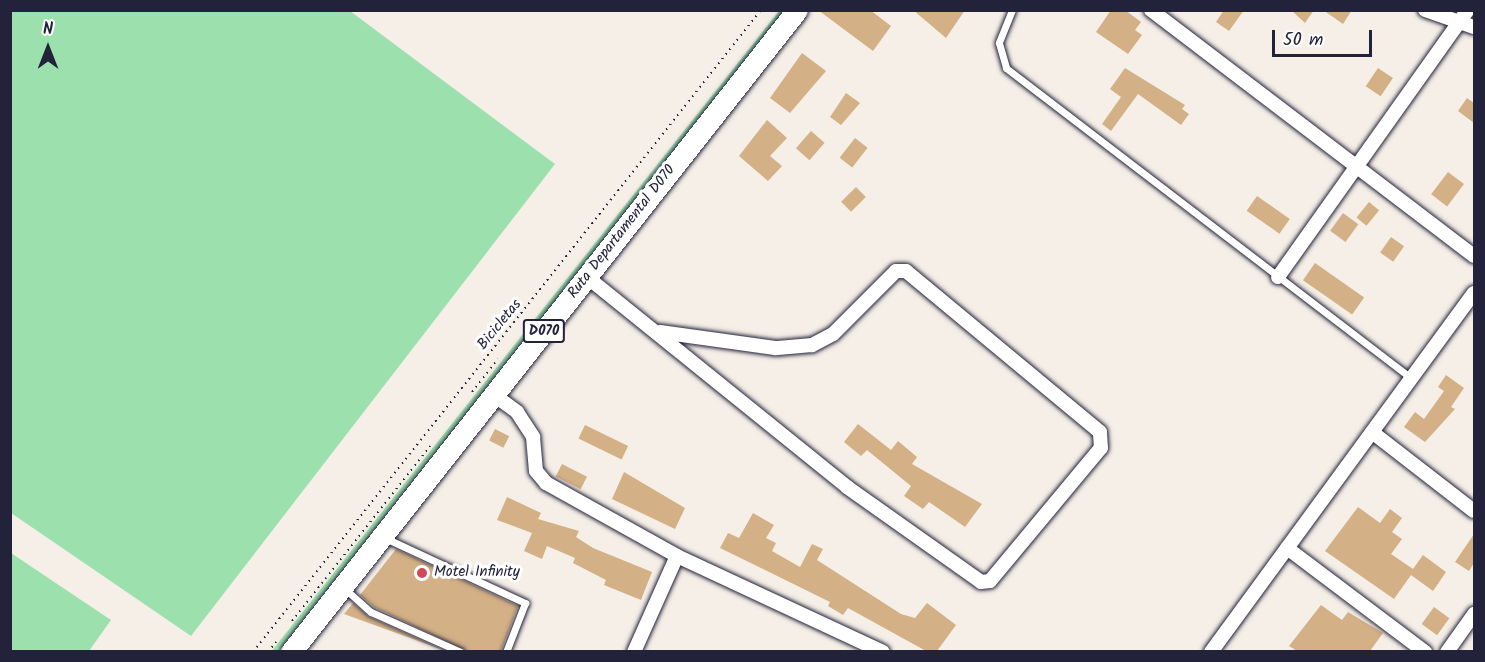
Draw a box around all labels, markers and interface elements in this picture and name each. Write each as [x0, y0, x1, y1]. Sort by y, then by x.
text: N [43, 17, 53, 42]
north arrow [18, 18, 78, 78]
scale bar [1275, 18, 1376, 56]
text: 50 m [1283, 26, 1323, 55]
street label: Ruta Departamental D070 [564, 162, 680, 302]
street label: Bicicletas [474, 296, 526, 354]
road number: D070 [522, 320, 566, 342]
place label: Motel Infinity [434, 564, 520, 582]
marker: Motel Infinity [415, 566, 429, 580]

